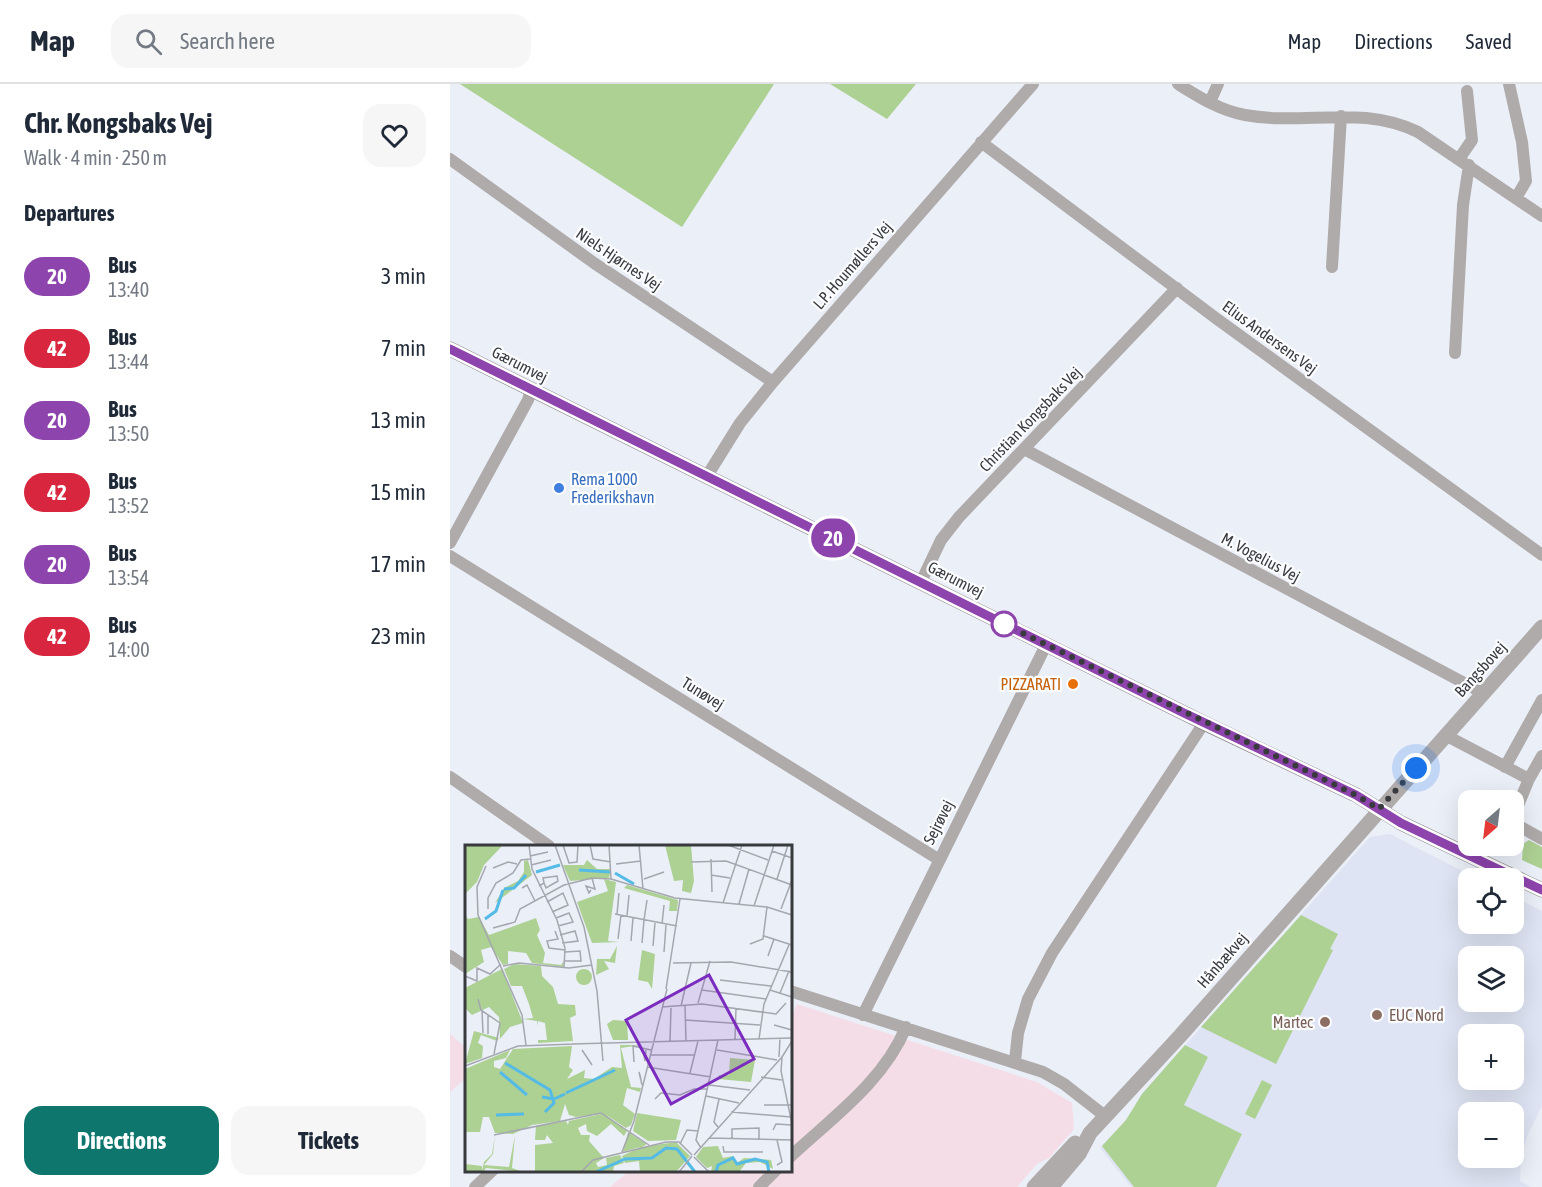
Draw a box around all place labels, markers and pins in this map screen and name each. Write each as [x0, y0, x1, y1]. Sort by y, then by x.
place label: Rema 1000 Frederikshavn [571, 470, 655, 506]
marker: Rema 1000 Frederikshavn [552, 481, 566, 495]
unlabelled marker [991, 611, 1017, 637]
place label: PIZZARATI [1001, 675, 1061, 693]
marker: PIZZARATI [1066, 677, 1080, 691]
place label: EUC Nord [1389, 1006, 1444, 1024]
marker: EUC Nord [1370, 1008, 1384, 1022]
place label: Martec [1273, 1013, 1313, 1031]
marker: Martec [1318, 1015, 1332, 1029]

